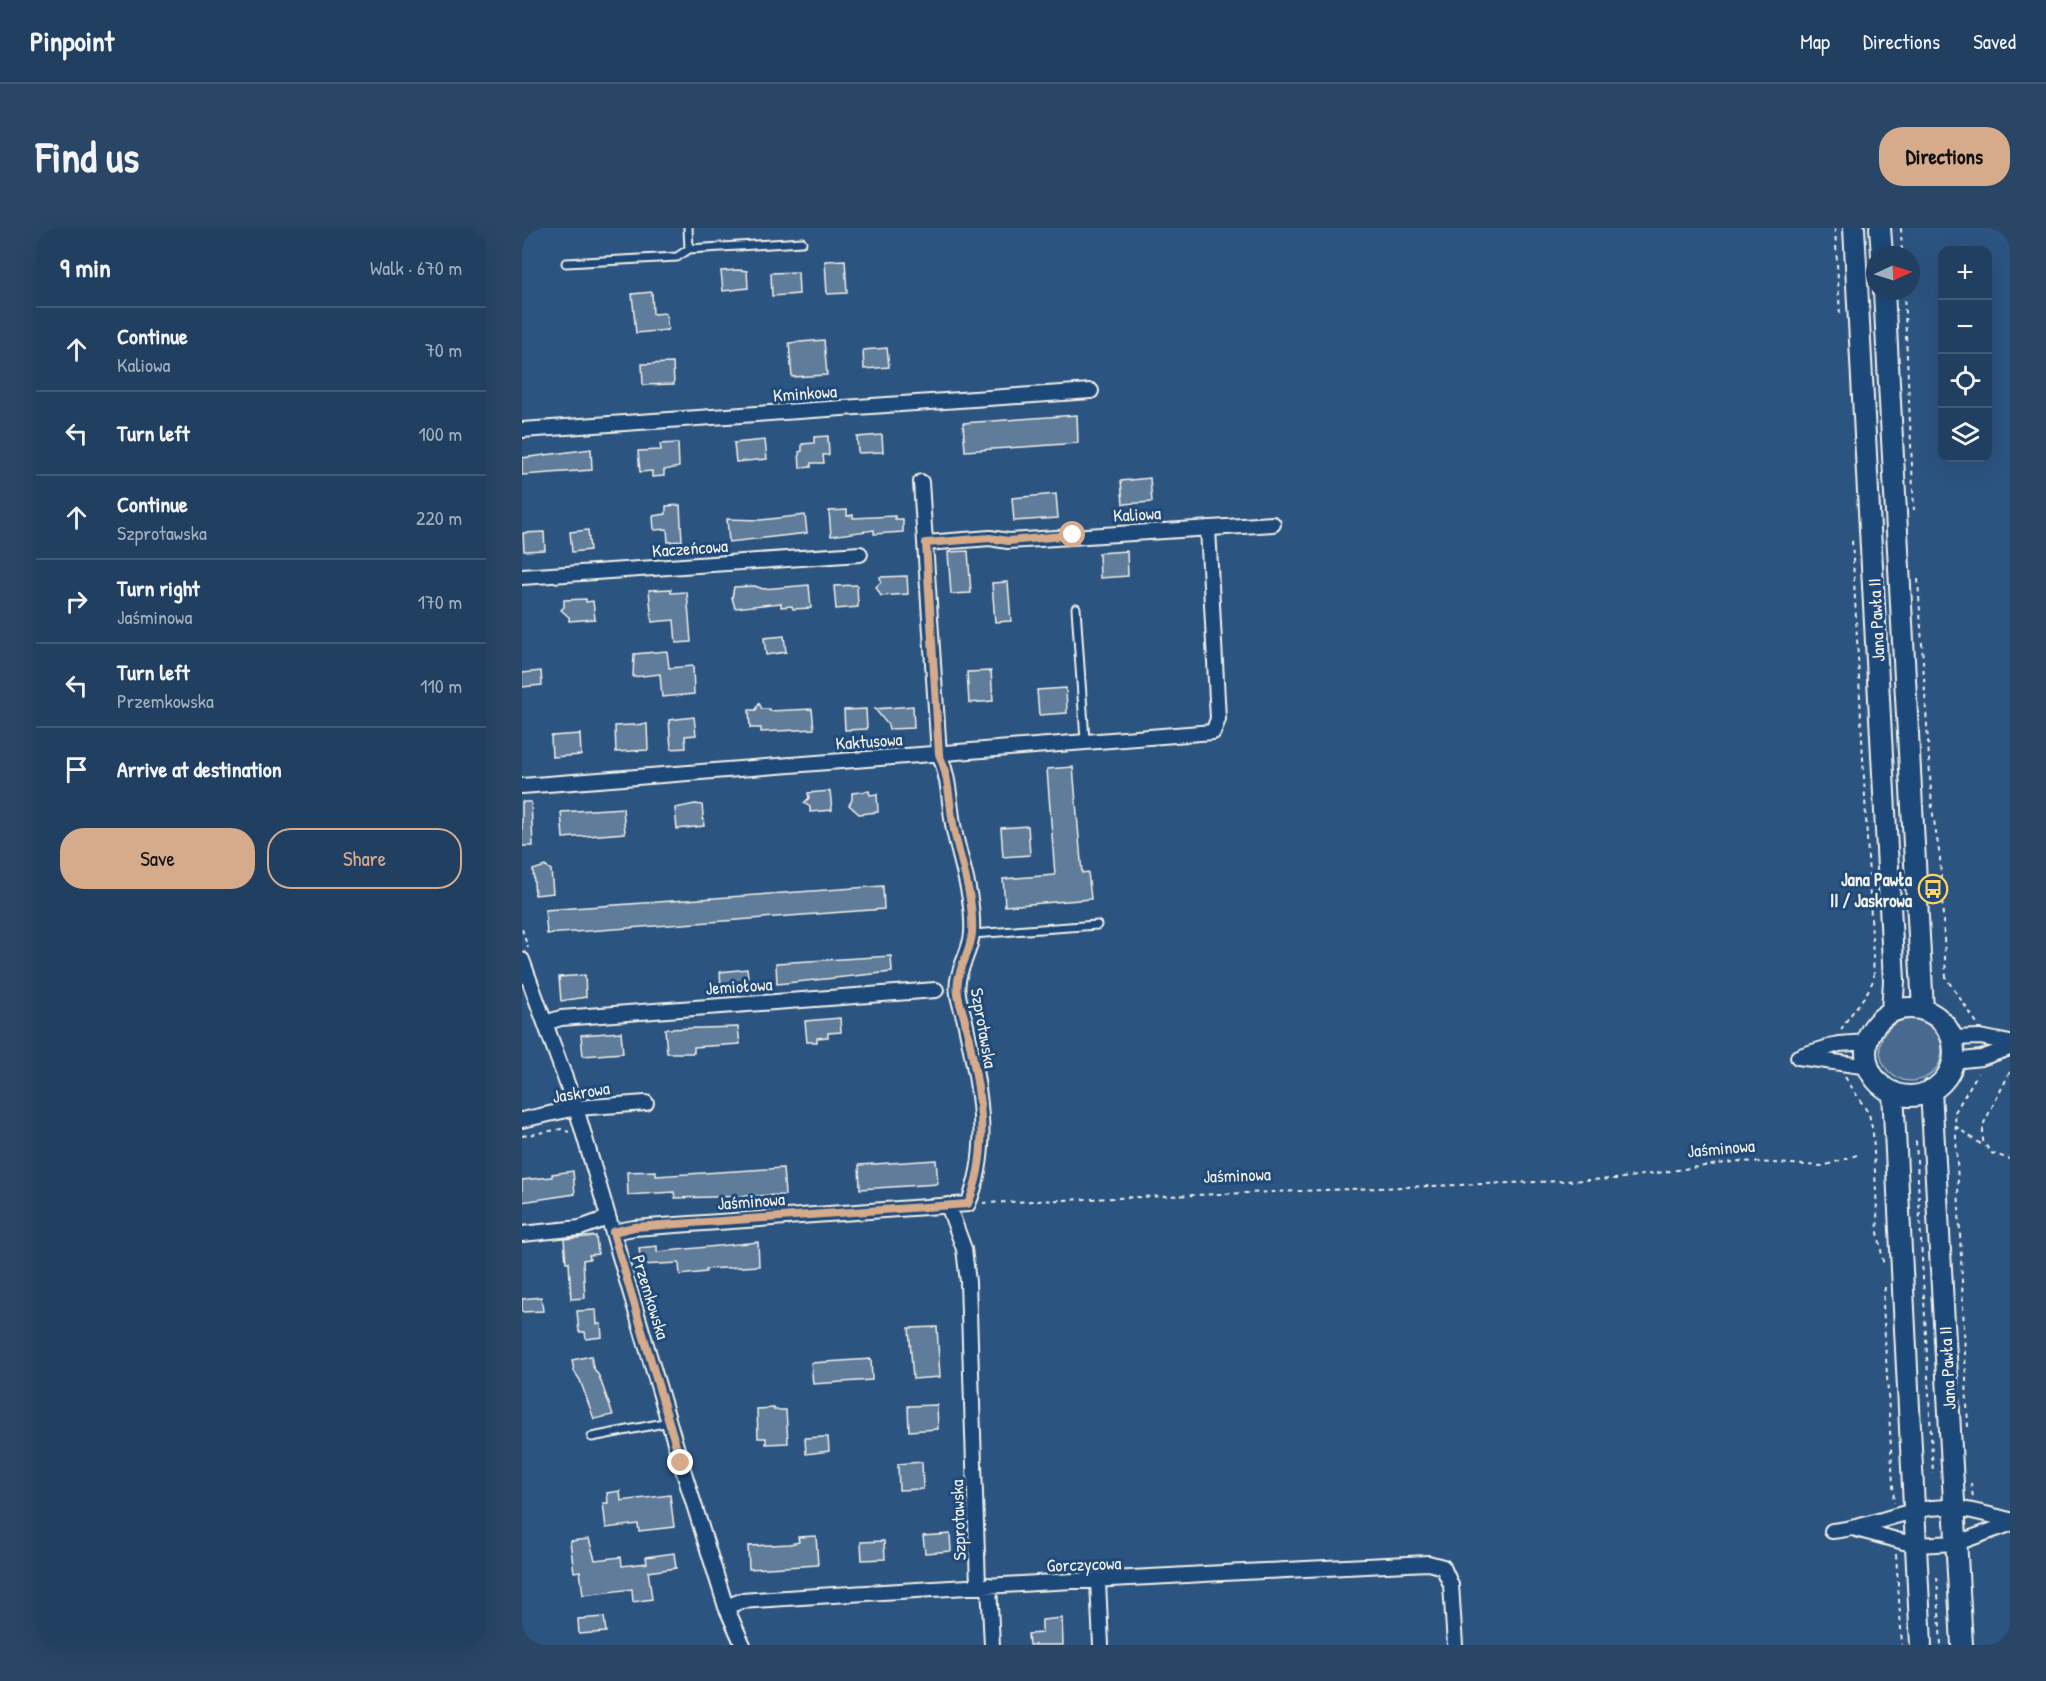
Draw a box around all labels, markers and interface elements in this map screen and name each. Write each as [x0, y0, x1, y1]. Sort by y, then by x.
text: Pinpoint [30, 22, 114, 60]
text: Map [1800, 27, 1830, 56]
text: Directions [1863, 27, 1940, 56]
text: Saved [1973, 27, 2016, 56]
button: Directions [1879, 127, 2010, 186]
text: Find us [36, 128, 139, 185]
north arrow [1866, 246, 1920, 300]
map controls [1938, 246, 1992, 462]
button: + [1938, 246, 1992, 300]
text: 9 min [60, 250, 111, 285]
text: Walk · 670 m [370, 254, 462, 281]
button: − [1938, 300, 1992, 354]
text: Continue [117, 321, 188, 351]
icon: ahead [60, 333, 93, 366]
text: 70 m [425, 336, 462, 363]
text: Kaliowa [117, 351, 170, 378]
button: locate [1938, 354, 1992, 408]
street label: Kminkowa [772, 378, 838, 408]
button: layers [1938, 408, 1992, 462]
icon: left [60, 417, 93, 450]
text: Turn left [117, 418, 190, 448]
text: 100 m [419, 420, 462, 447]
text: Continue [117, 489, 188, 519]
street label: Kaliowa [1112, 500, 1162, 528]
icon: ahead [60, 501, 93, 534]
text: 220 m [416, 504, 462, 531]
text: Szprotawska [117, 519, 207, 546]
route start [1059, 521, 1085, 547]
street label: Kaczeńcowa [651, 533, 729, 563]
text: Turn right [117, 573, 200, 603]
street label: Jana Pawła II [1861, 578, 1891, 662]
icon: right [60, 585, 93, 618]
text: 170 m [418, 588, 462, 615]
text: Jaśminowa [117, 603, 192, 630]
text: Turn left [117, 657, 190, 687]
icon: left [60, 669, 93, 702]
text: 110 m [420, 672, 462, 699]
text: Przemkowska [117, 687, 214, 714]
street label: Kaktusowa [835, 726, 903, 756]
icon: arrive [60, 753, 93, 786]
text: Arrive at destination [117, 754, 282, 784]
button: Save [60, 828, 255, 889]
button: Share [267, 828, 462, 889]
place label: Jana Pawła II / Jaskrowa [1830, 867, 1913, 913]
bus stop icon: Jana Pawła II / Jaskrowa [1917, 873, 1949, 905]
street label: Jemiołowa [705, 971, 773, 1001]
street label: Szprotawska [965, 986, 1003, 1070]
street label: Jaskrowa [551, 1075, 611, 1109]
street label: Jaśminowa [1686, 1133, 1756, 1163]
street label: Jaśminowa [1203, 1161, 1271, 1189]
street label: Jaśminowa [716, 1186, 786, 1216]
street label: Przemkowska [626, 1252, 676, 1342]
street label: Jana Pawła II [1932, 1326, 1962, 1410]
route end [667, 1449, 693, 1475]
street label: Szprotawska [944, 1479, 972, 1561]
street label: Gorczycowa [1046, 1550, 1122, 1578]

